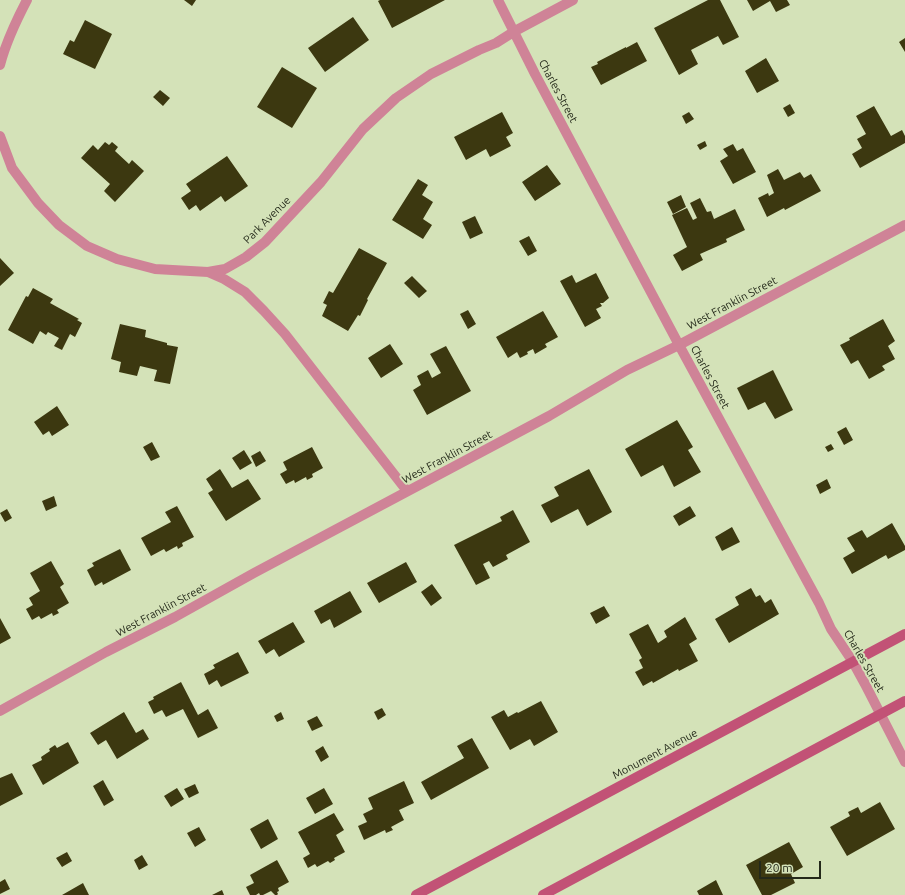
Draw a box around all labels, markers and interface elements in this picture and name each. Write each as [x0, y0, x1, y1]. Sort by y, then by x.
street label: Charles Street [536, 57, 580, 125]
street label: Park Avenue [241, 194, 293, 246]
street label: West Franklin Street [685, 274, 779, 332]
street label: Charles Street [688, 343, 732, 411]
street label: West Franklin Street [400, 428, 494, 486]
street label: West Franklin Street [114, 581, 208, 639]
street label: Charles Street [841, 627, 887, 695]
street label: Monument Avenue [610, 726, 700, 782]
scale bar [761, 853, 823, 879]
text: 20 m [766, 861, 793, 874]

